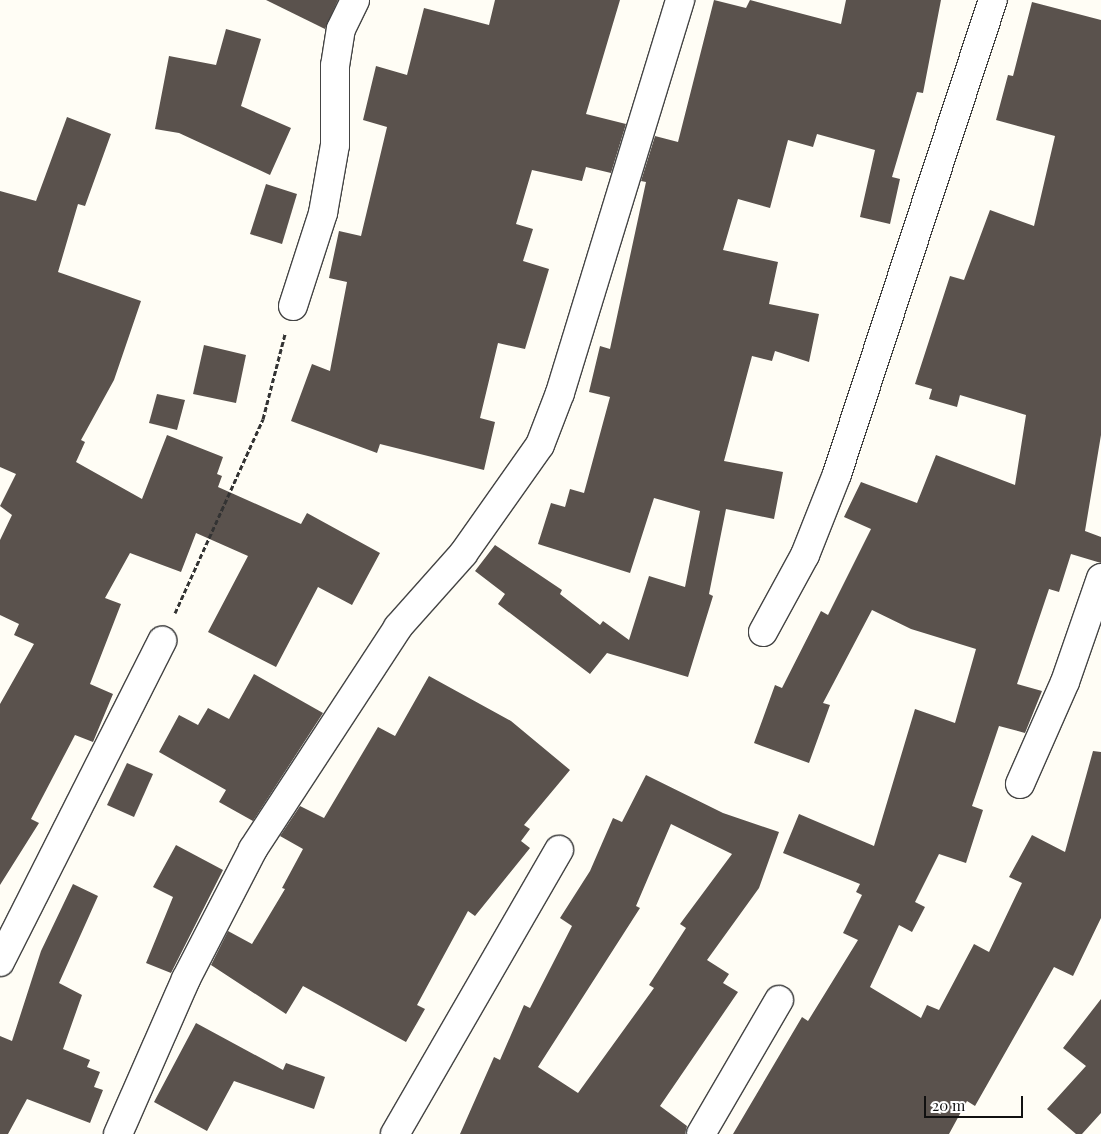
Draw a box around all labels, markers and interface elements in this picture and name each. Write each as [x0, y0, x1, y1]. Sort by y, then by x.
scale bar [926, 1086, 1025, 1118]
text: 20 m [932, 1095, 965, 1115]

